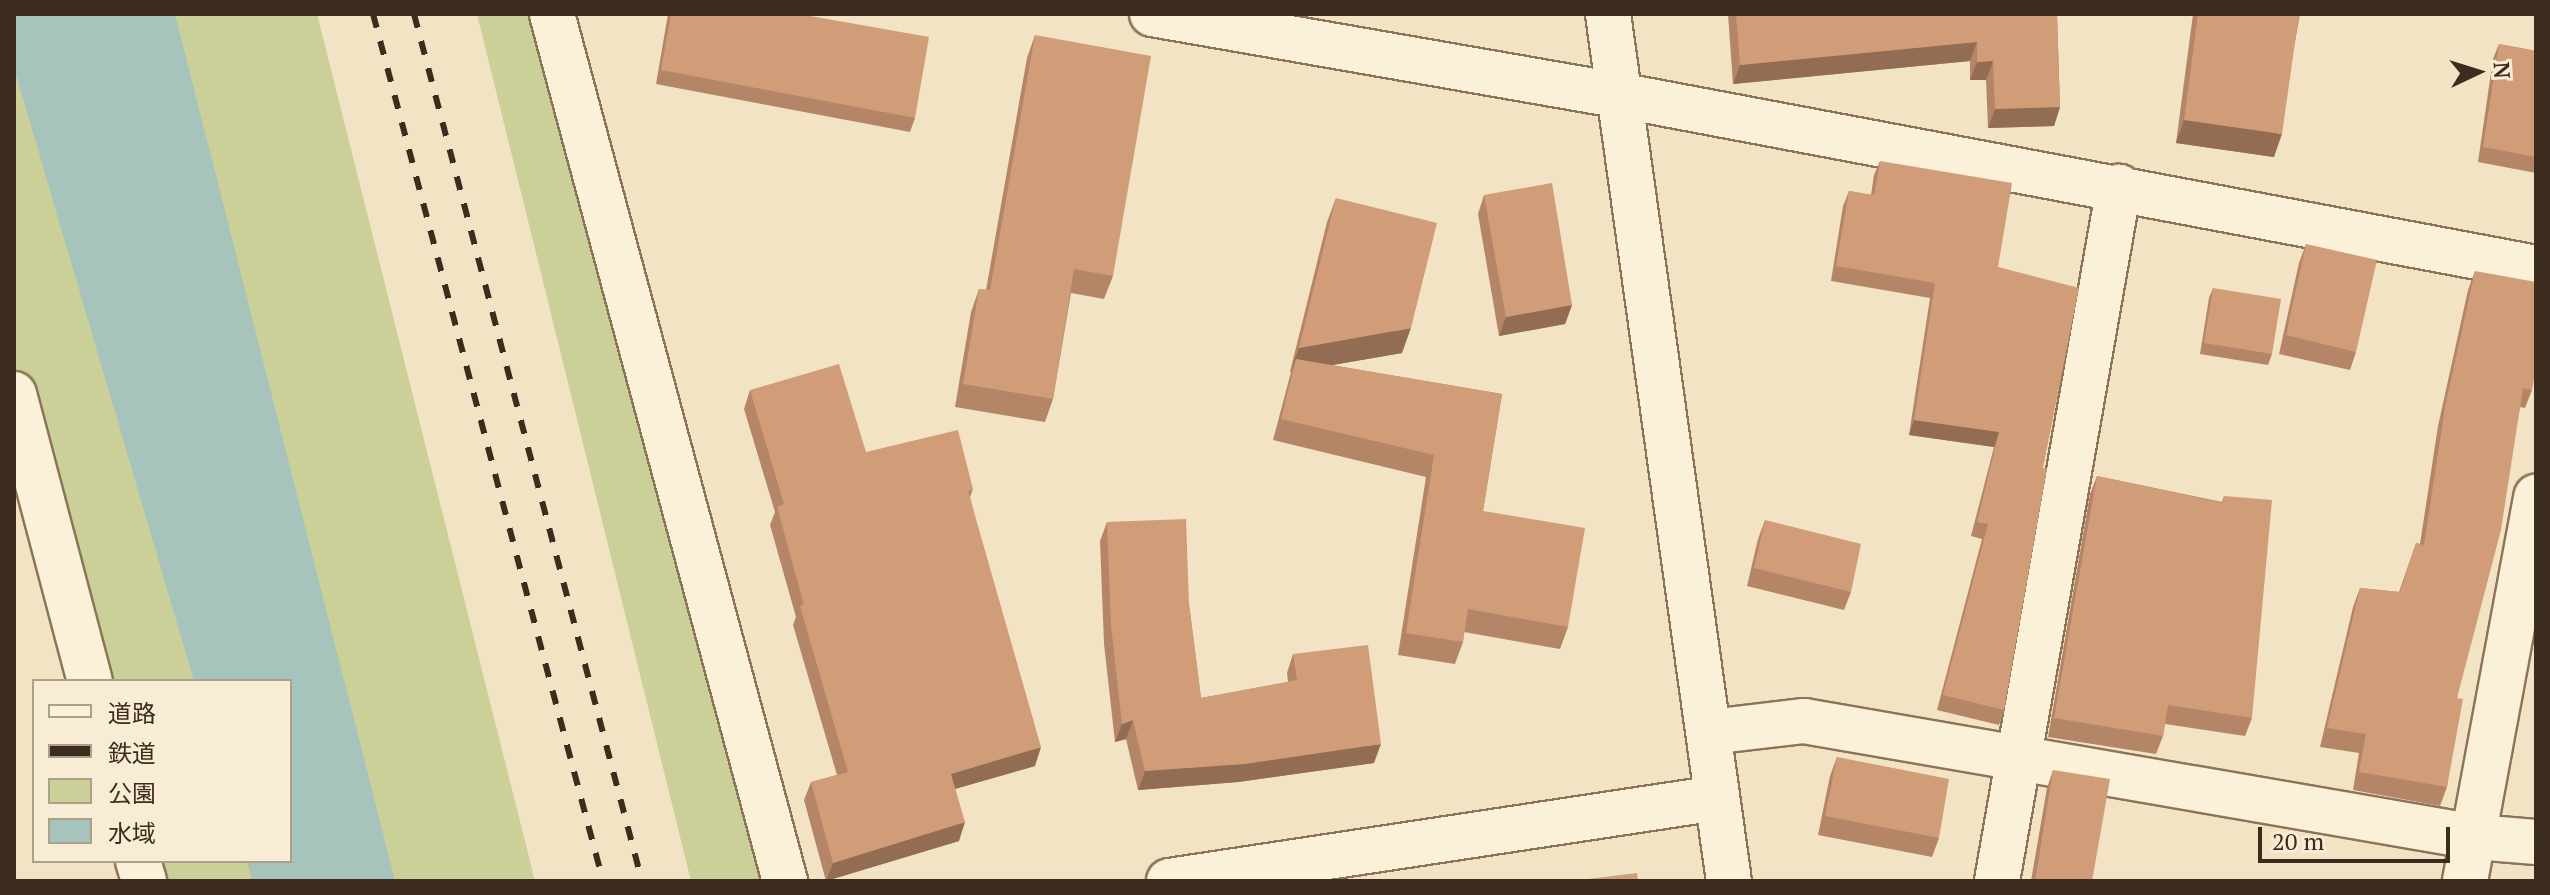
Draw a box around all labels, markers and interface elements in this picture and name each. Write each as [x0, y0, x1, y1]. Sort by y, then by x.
north arrow [2438, 32, 2518, 112]
text: N [2487, 61, 2517, 80]
legend [32, 679, 292, 863]
text: 道路 [108, 697, 156, 729]
text: 鉄道 [108, 737, 156, 769]
text: 公園 [108, 777, 156, 809]
scale bar [2262, 811, 2454, 861]
text: 水域 [108, 817, 156, 849]
text: 20 m [2272, 825, 2324, 857]

